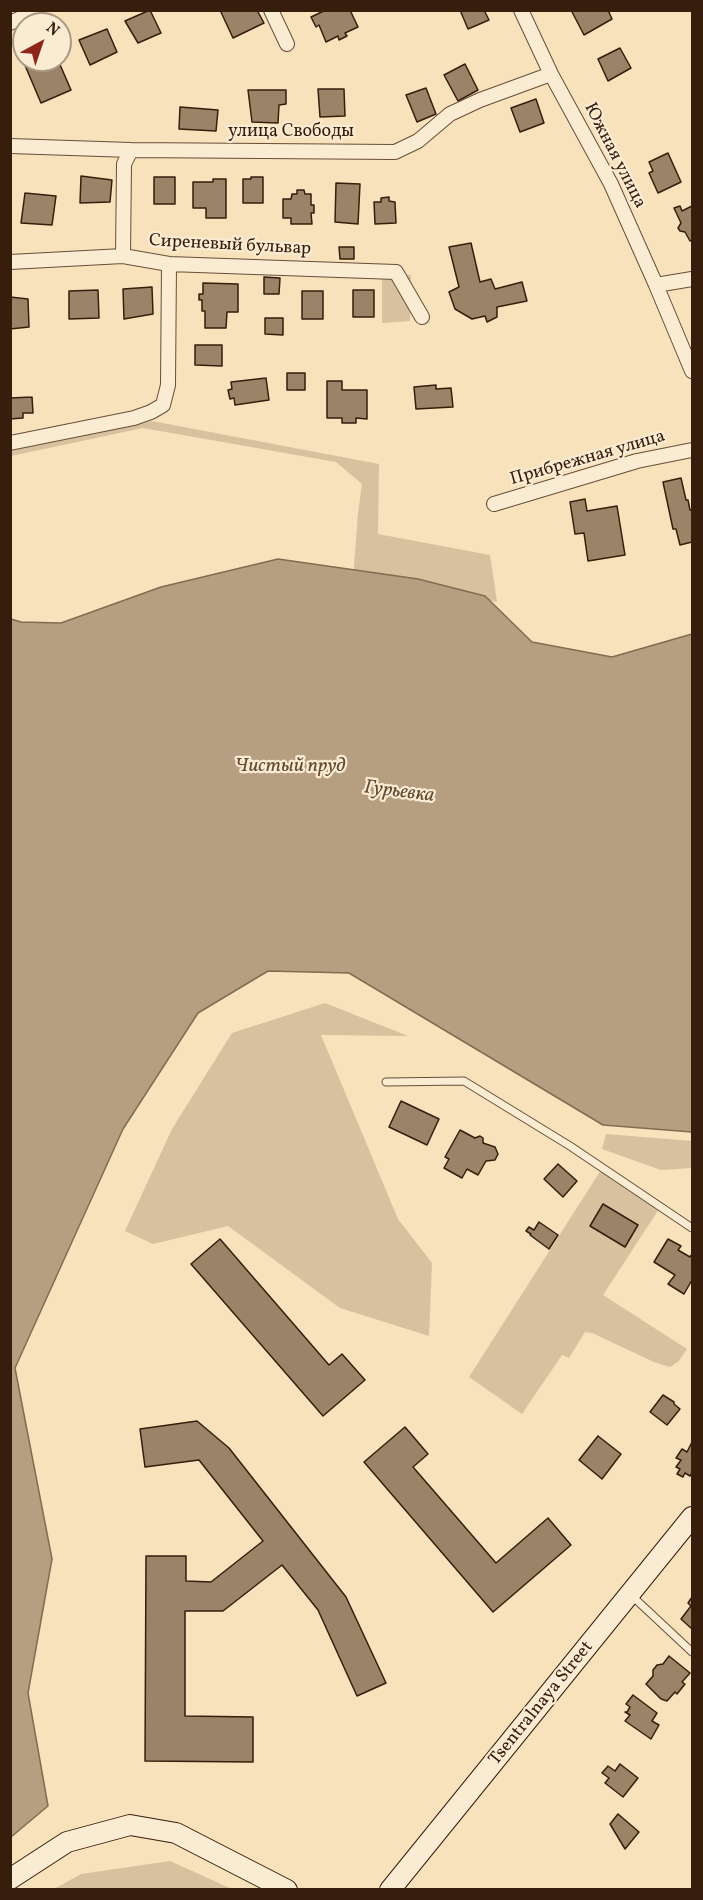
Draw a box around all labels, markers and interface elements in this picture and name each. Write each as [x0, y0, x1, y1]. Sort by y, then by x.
north arrow [12, 12, 72, 72]
text: N [41, 18, 64, 42]
street label: Южная улица [578, 100, 650, 212]
street label: улица Свободы [228, 122, 354, 144]
street label: Сиреневый бульвар [148, 231, 312, 261]
street label: Прибрежная улица [508, 427, 668, 491]
water label: Чистый пруд [235, 755, 345, 779]
water label: Гурьевка [362, 777, 436, 809]
street label: Tsentralnaya Street [485, 1638, 599, 1770]

